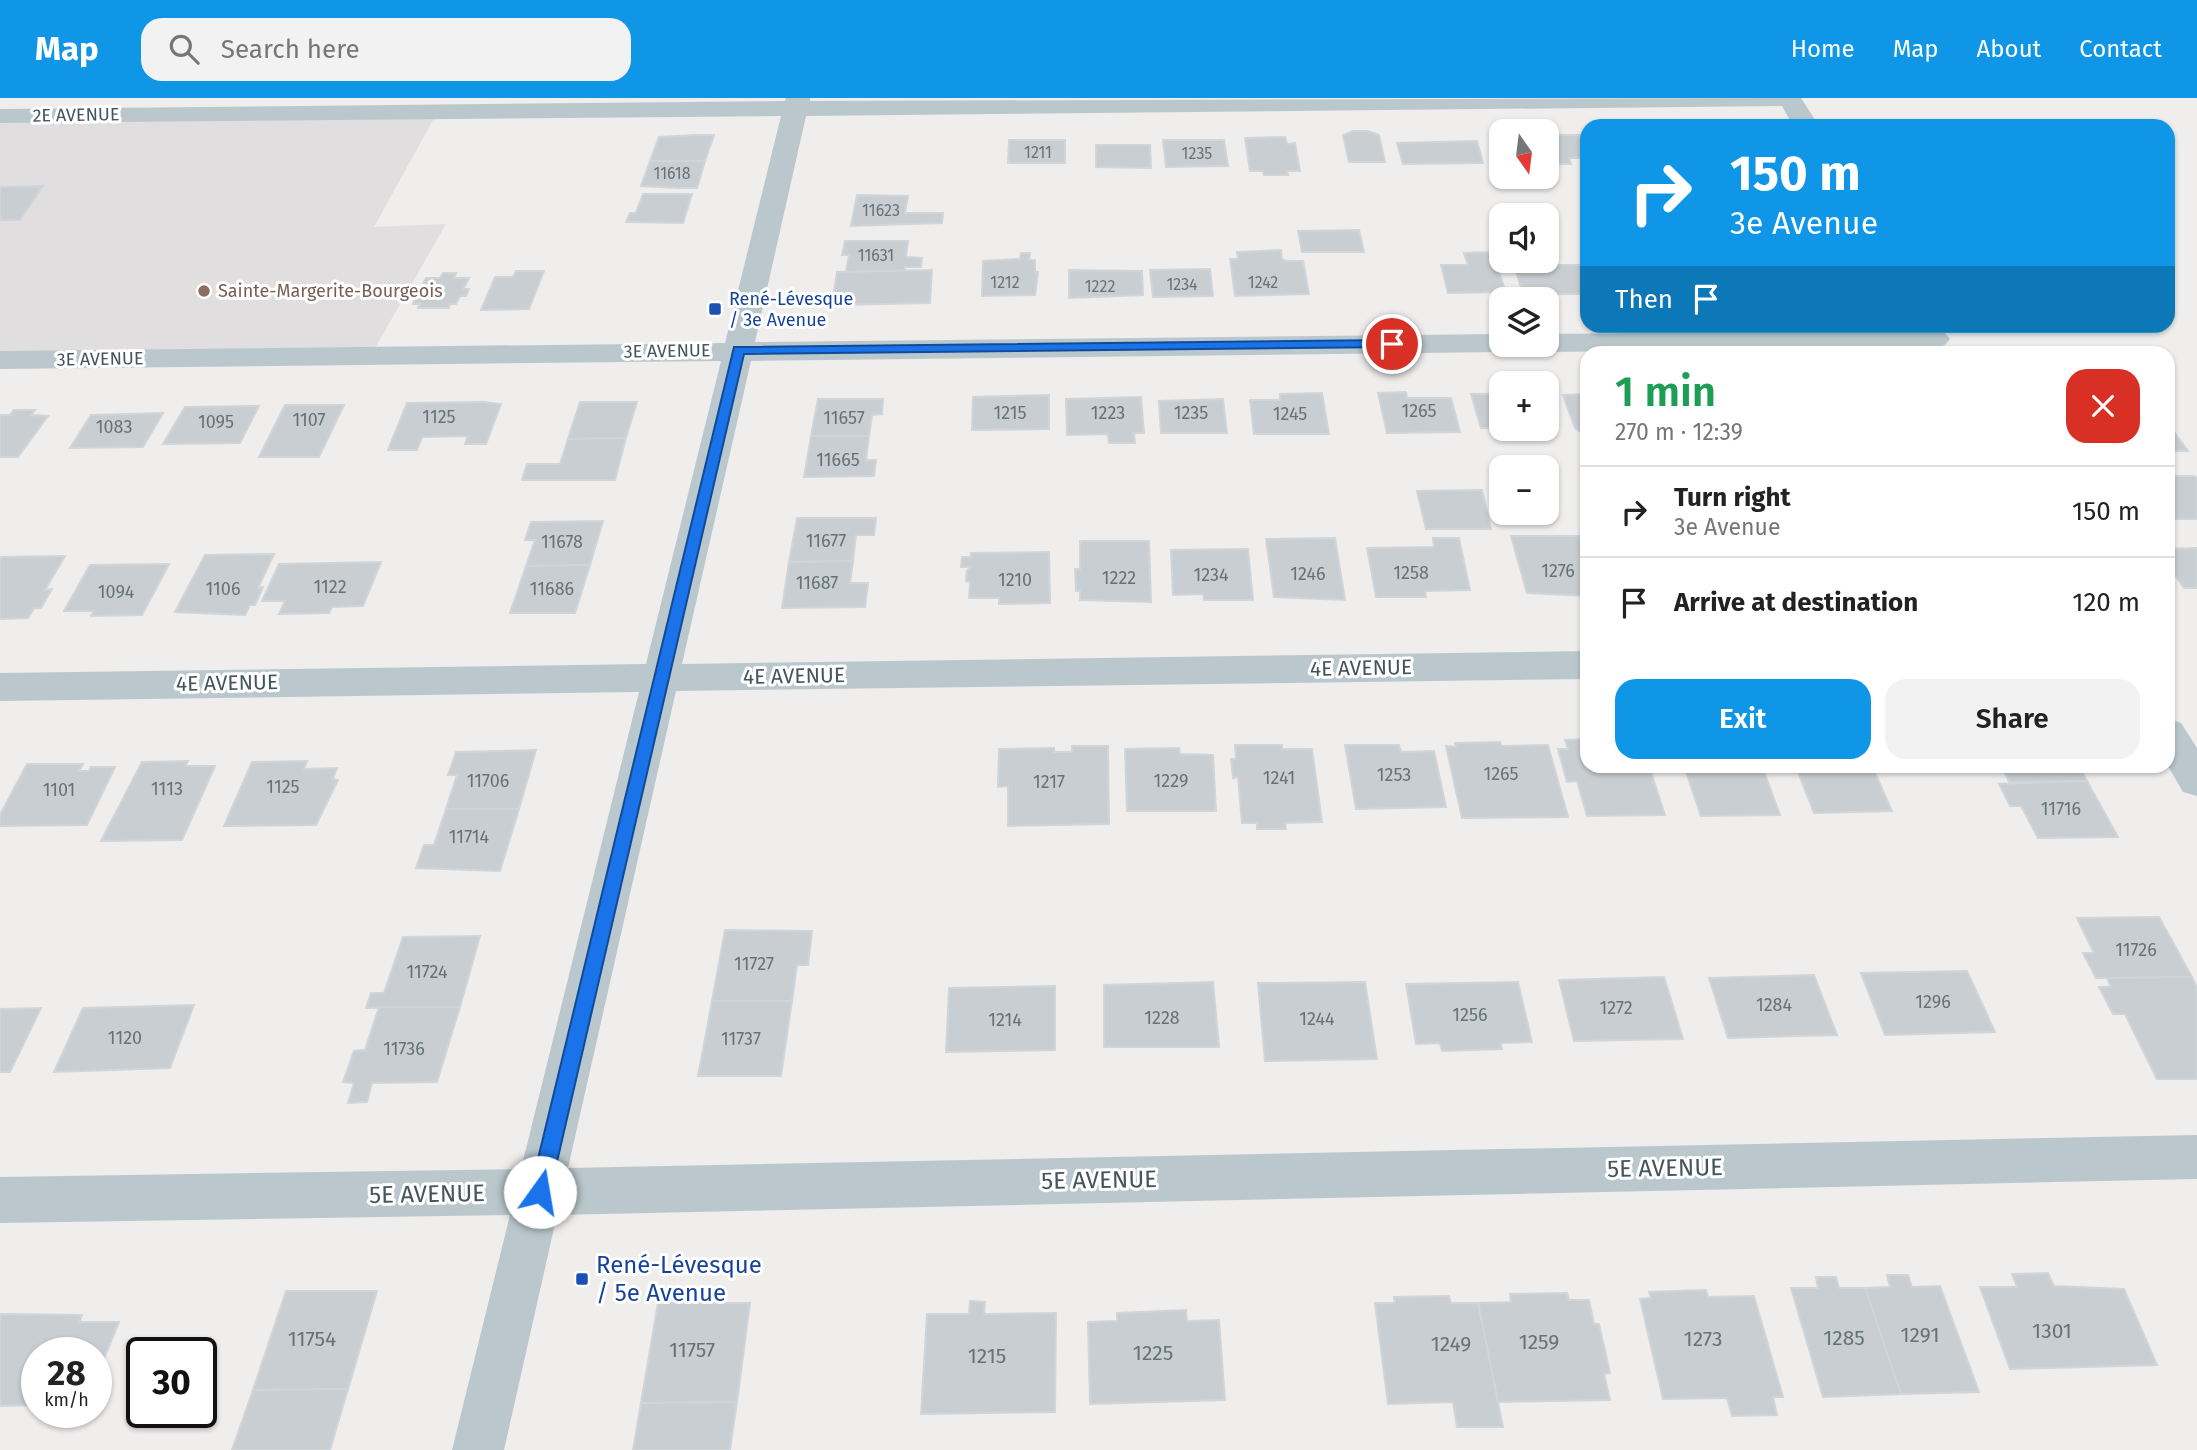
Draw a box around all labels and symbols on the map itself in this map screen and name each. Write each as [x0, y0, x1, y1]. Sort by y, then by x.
street label: 2E AVENUE [32, 103, 120, 127]
north arrow [1489, 119, 1559, 189]
house number: 1211 [1024, 143, 1052, 162]
house number: 1235 [1182, 144, 1212, 163]
house number: 11618 [653, 164, 691, 183]
house number: 11623 [862, 201, 900, 220]
house number: 11631 [858, 246, 894, 265]
house number: 1212 [990, 273, 1020, 292]
house number: 1242 [1248, 273, 1278, 292]
house number: 1234 [1166, 275, 1198, 294]
house number: 1222 [1085, 277, 1115, 296]
place label: Sainte-Margerite-Bourgeois [218, 280, 443, 302]
marker: Sainte-Margerite-Bourgeois [196, 283, 212, 299]
place label: René-Lévesque / 3e Avenue [729, 288, 853, 331]
marker: René-Lévesque / 3e Avenue [707, 301, 723, 317]
pin [1362, 314, 1422, 374]
street label: 3E AVENUE [623, 339, 711, 363]
street label: 3E AVENUE [56, 347, 144, 371]
house number: 1265 [1401, 400, 1437, 422]
house number: 1215 [993, 402, 1027, 424]
house number: 1223 [1091, 402, 1125, 424]
house number: 1235 [1174, 402, 1208, 424]
house number: 1245 [1273, 403, 1307, 425]
house number: 1125 [422, 406, 456, 428]
house number: 11657 [823, 407, 865, 429]
house number: 1107 [292, 409, 326, 431]
house number: 1095 [198, 411, 234, 433]
house number: 1083 [96, 416, 132, 438]
house number: 11665 [816, 449, 860, 471]
house number: 11677 [806, 530, 846, 552]
house number: 11678 [541, 531, 583, 553]
house number: 1276 [1541, 560, 1575, 582]
house number: 1258 [1393, 562, 1429, 584]
house number: 1246 [1290, 563, 1326, 585]
house number: 1234 [1193, 564, 1229, 586]
house number: 1222 [1102, 567, 1136, 589]
house number: 1210 [998, 569, 1032, 591]
house number: 11687 [796, 572, 838, 594]
house number: 1122 [313, 576, 347, 598]
house number: 1106 [206, 578, 240, 600]
house number: 11686 [530, 578, 574, 600]
house number: 1094 [98, 581, 135, 603]
street label: 4E AVENUE [1310, 654, 1412, 682]
street label: 4E AVENUE [743, 662, 845, 690]
street label: 4E AVENUE [176, 669, 278, 697]
house number: 1265 [1483, 763, 1519, 785]
house number: 1253 [1377, 764, 1411, 786]
house number: 1241 [1263, 767, 1295, 789]
house number: 11706 [467, 770, 509, 792]
house number: 1229 [1154, 770, 1188, 792]
house number: 1217 [1033, 771, 1065, 793]
house number: 1125 [266, 776, 300, 798]
house number: 1113 [151, 778, 183, 800]
house number: 1101 [43, 779, 75, 801]
house number: 11716 [2041, 798, 2081, 820]
house number: 11714 [449, 826, 490, 848]
house number: 11726 [2115, 939, 2157, 961]
house number: 11727 [734, 953, 774, 975]
house number: 11724 [406, 961, 448, 983]
house number: 1296 [1915, 991, 1951, 1013]
house number: 1284 [1756, 994, 1793, 1016]
house number: 1272 [1599, 997, 1633, 1019]
house number: 1256 [1452, 1004, 1488, 1026]
house number: 1228 [1144, 1007, 1180, 1029]
house number: 1244 [1299, 1008, 1335, 1030]
house number: 1214 [988, 1009, 1022, 1031]
house number: 1120 [108, 1027, 142, 1049]
house number: 11737 [721, 1028, 761, 1050]
house number: 11736 [383, 1038, 425, 1060]
street label: 5E AVENUE [1607, 1153, 1723, 1183]
position arrow [503, 1155, 577, 1229]
street label: 5E AVENUE [1041, 1165, 1157, 1195]
street label: 5E AVENUE [369, 1179, 485, 1209]
place label: René-Lévesque / 5e Avenue [596, 1251, 762, 1307]
marker: René-Lévesque / 5e Avenue [574, 1271, 590, 1287]
house number: 1301 [2032, 1318, 2072, 1344]
house number: 1291 [1901, 1322, 1939, 1348]
house number: 1285 [1823, 1325, 1865, 1351]
house number: 11754 [288, 1326, 336, 1352]
house number: 1273 [1684, 1326, 1722, 1352]
house number: 1259 [1519, 1329, 1559, 1355]
house number: 1249 [1431, 1331, 1471, 1357]
speed limit sign: 30 [126, 1337, 217, 1428]
house number: 11757 [669, 1337, 715, 1363]
house number: 1225 [1133, 1340, 1173, 1366]
house number: 1215 [968, 1343, 1006, 1369]

